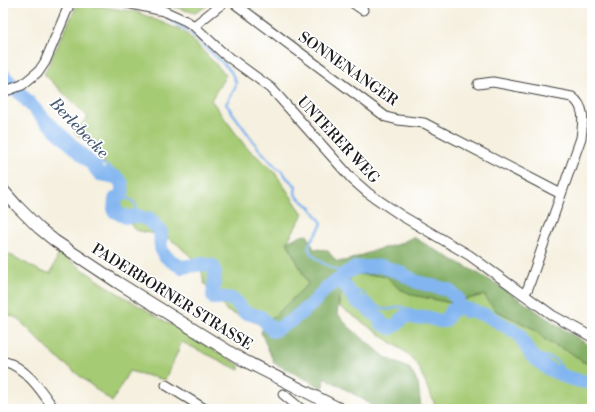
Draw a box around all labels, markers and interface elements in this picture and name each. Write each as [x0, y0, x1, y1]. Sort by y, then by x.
street label: SONNENANGER [295, 28, 402, 111]
street label: UNTERER WEG [293, 92, 383, 188]
water label: Berlebecke [45, 93, 113, 163]
street label: PADERBORNER STRASSE [88, 240, 256, 354]

